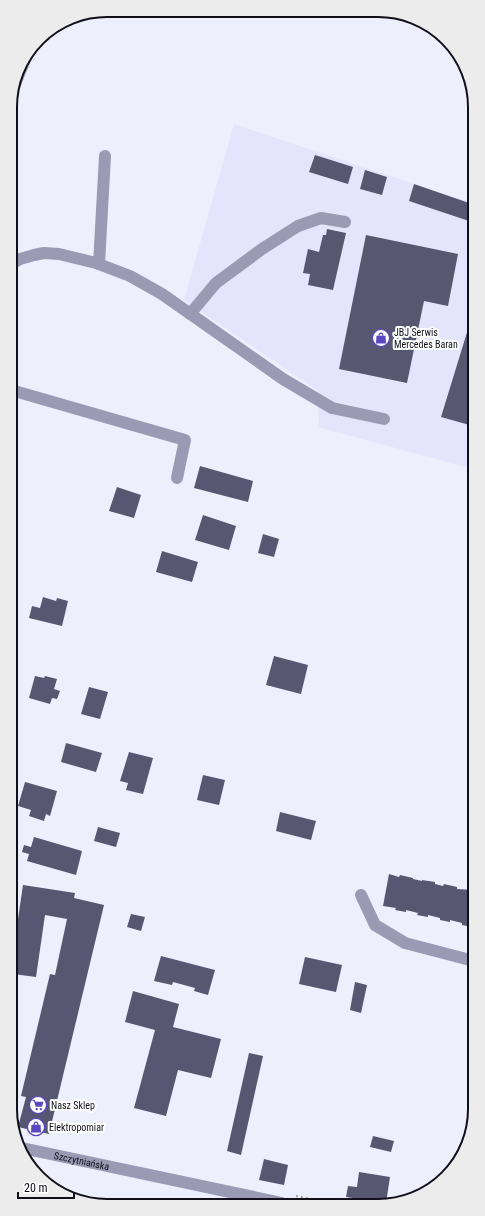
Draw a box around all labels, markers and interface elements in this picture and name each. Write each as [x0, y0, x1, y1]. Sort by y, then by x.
place label: JBJ Serwis Mercedes Baran [394, 327, 458, 350]
shop icon: JBJ Serwis Mercedes Baran [371, 328, 391, 348]
supermarket icon: Nasz Sklep [28, 1095, 48, 1115]
place label: Nasz Sklep [51, 1100, 95, 1111]
shop icon: Elektropomiar [26, 1117, 46, 1137]
place label: Elektropomiar [49, 1122, 104, 1133]
street label: Szczytniańska [53, 1149, 111, 1172]
scale bar [18, 1174, 74, 1200]
text: 20 m [24, 1181, 48, 1195]

